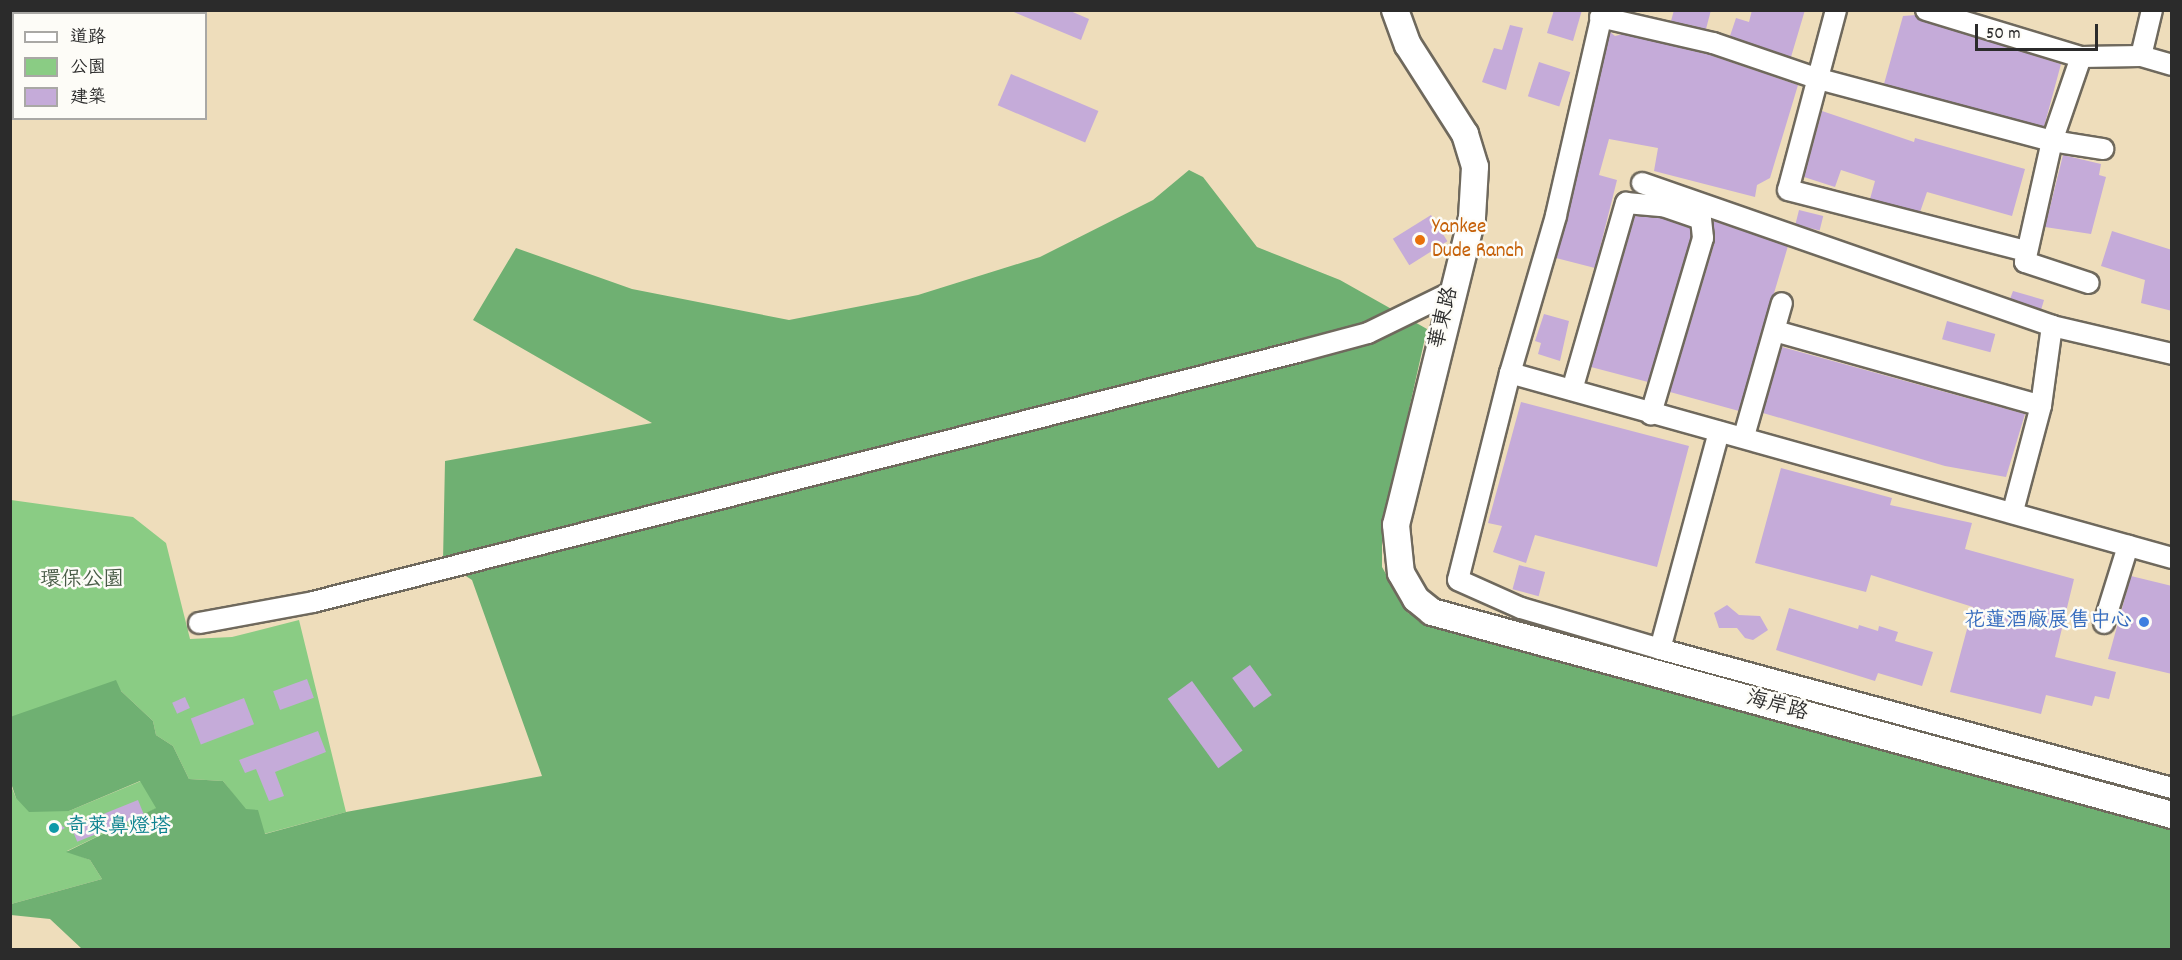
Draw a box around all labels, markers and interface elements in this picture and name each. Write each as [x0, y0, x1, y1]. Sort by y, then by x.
legend [12, 12, 207, 120]
scale bar [1978, 12, 2101, 50]
text: 50 m [1986, 22, 2021, 47]
text: 道路 [70, 26, 106, 51]
text: 公園 [70, 56, 106, 81]
text: 建築 [70, 86, 106, 111]
place label: Yankee Dude Ranch [1432, 215, 1524, 265]
marker: Yankee Dude Ranch [1413, 233, 1427, 247]
street label: 華東路 [1425, 284, 1465, 352]
park label: 環保公園 [40, 568, 124, 594]
place label: 花蓮酒廠展售中心 [1964, 609, 2132, 635]
marker: 花蓮酒廠展售中心 [2137, 615, 2151, 629]
street label: 海岸路 [1743, 687, 1811, 727]
place label: 奇萊鼻燈塔 [66, 815, 171, 841]
marker: 奇萊鼻燈塔 [47, 821, 61, 835]

